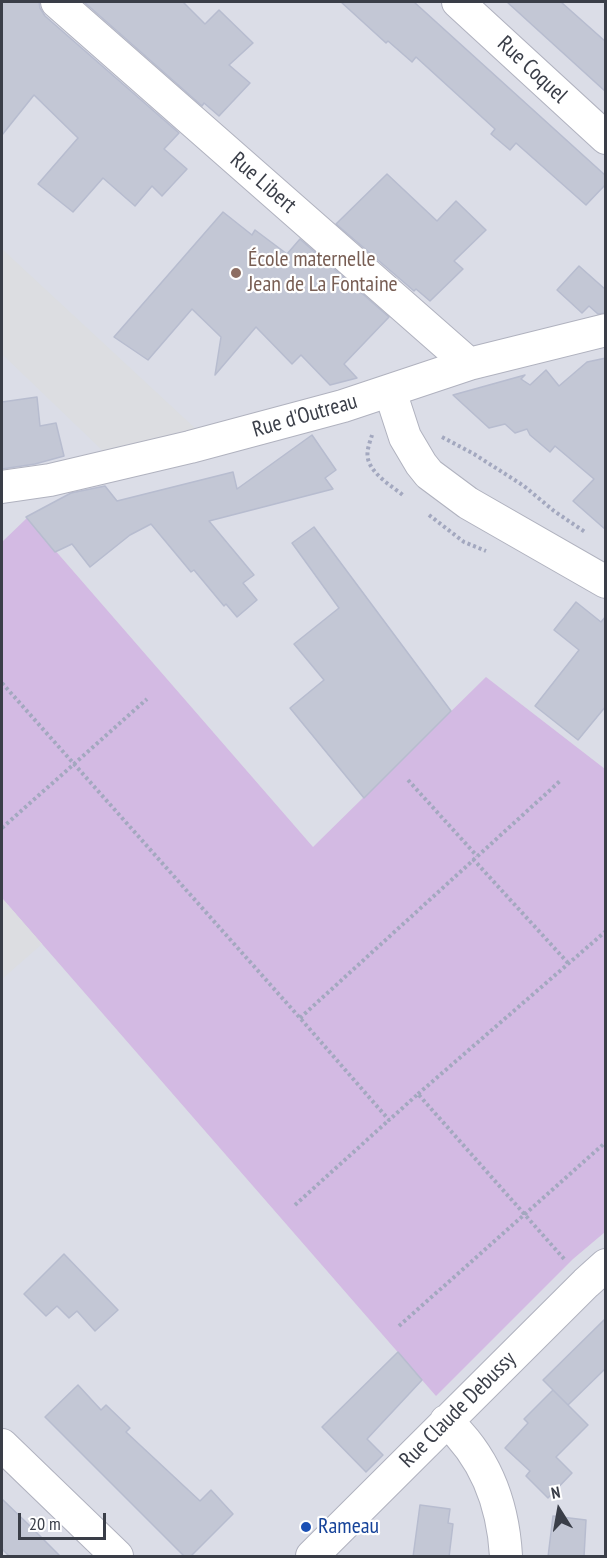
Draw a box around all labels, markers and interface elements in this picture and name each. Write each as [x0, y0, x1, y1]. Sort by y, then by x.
street label: Rue Coquel [492, 31, 572, 109]
street label: Rue Libert [225, 147, 301, 219]
place label: École maternelle Jean de La Fontaine [248, 247, 398, 298]
marker: École maternelle Jean de La Fontaine [229, 266, 243, 280]
street label: Rue d'Outreau [250, 388, 360, 444]
street label: Rue Claude Debussy [394, 1346, 522, 1474]
north arrow [529, 1480, 589, 1540]
text: N [549, 1482, 562, 1503]
scale bar [21, 1501, 110, 1539]
text: 20 m [29, 1512, 61, 1535]
place label: Rameau [318, 1514, 379, 1540]
marker: Rameau [299, 1520, 313, 1534]

